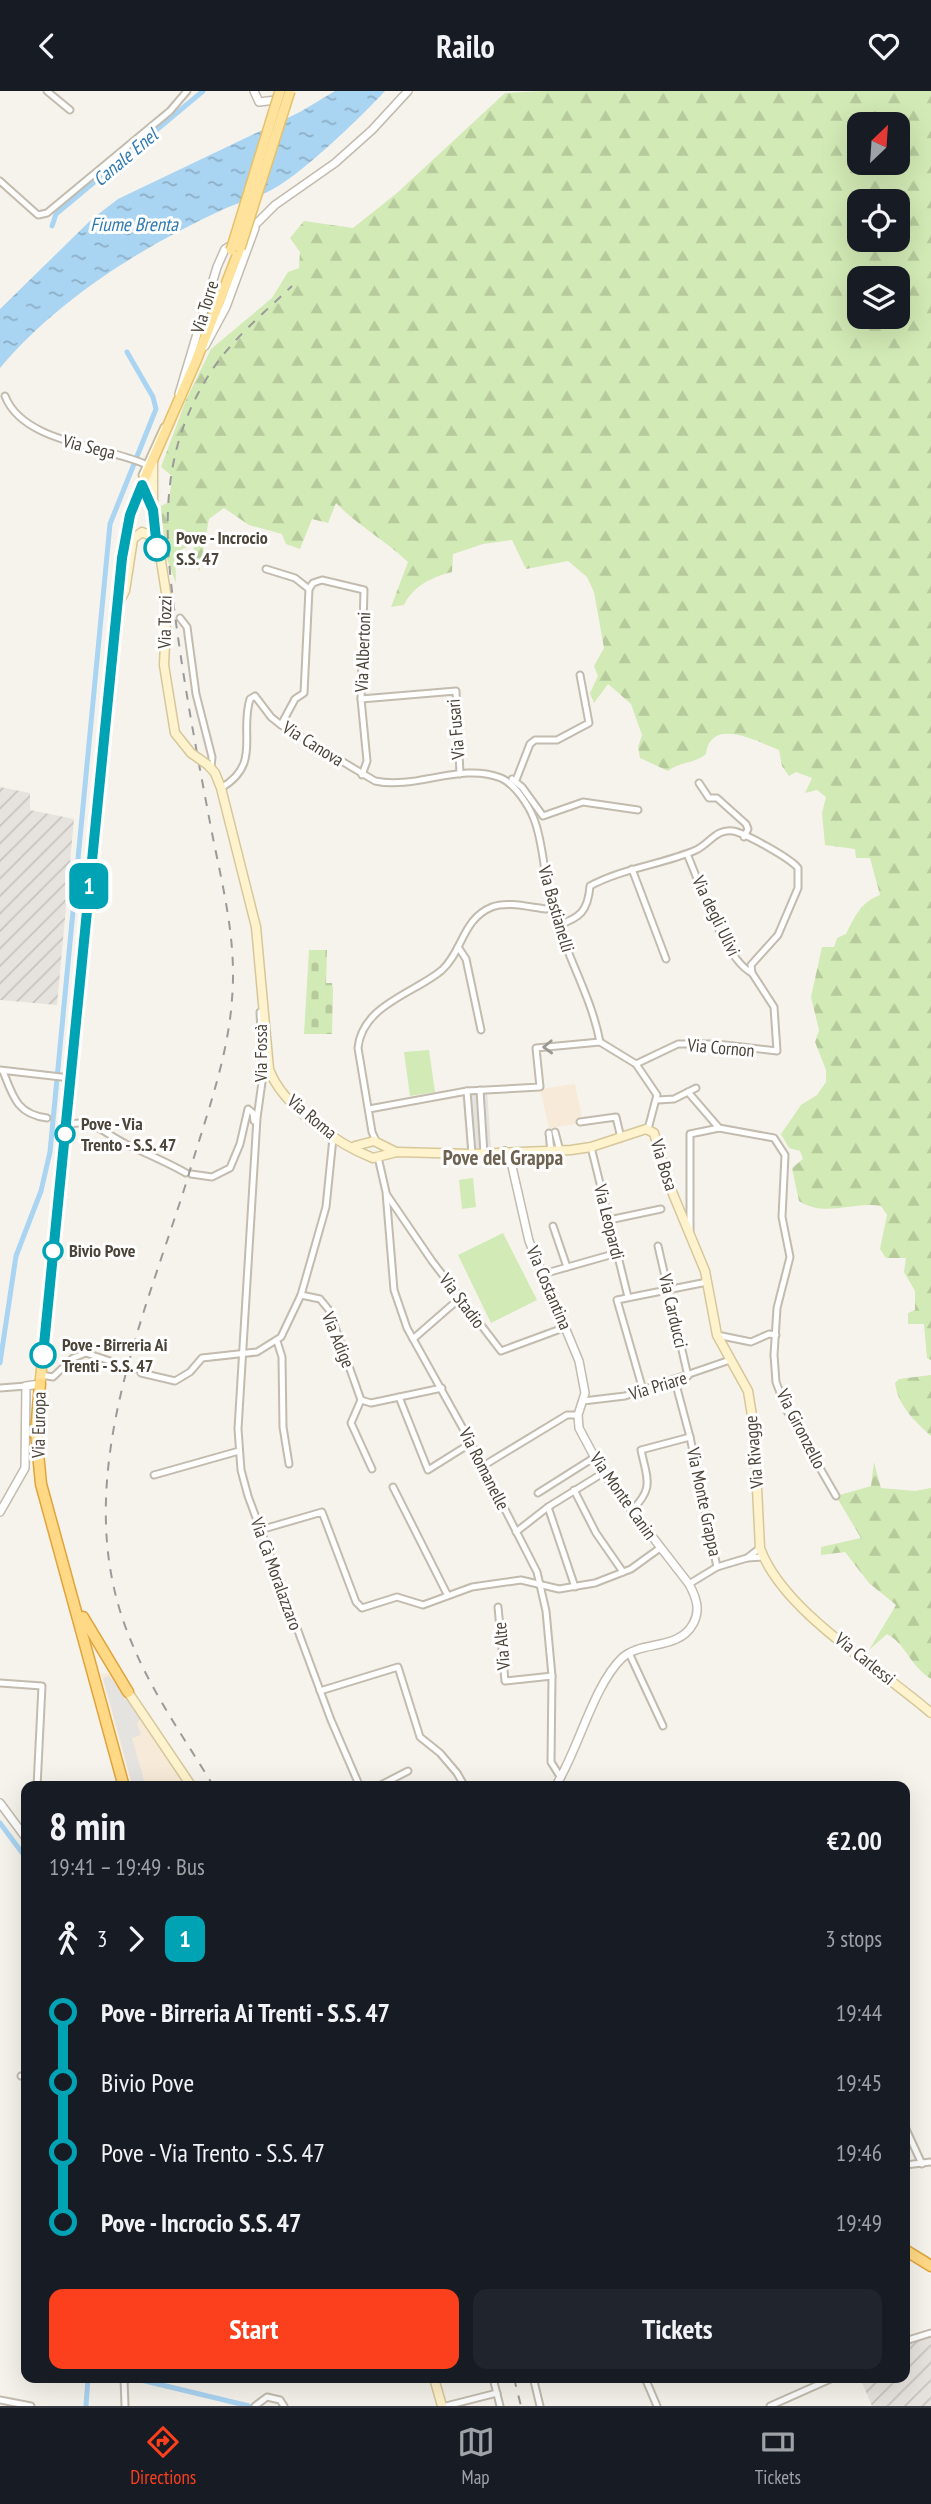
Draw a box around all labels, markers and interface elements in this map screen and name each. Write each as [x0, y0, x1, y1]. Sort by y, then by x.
text: Railo [436, 25, 495, 67]
icon: back [28, 27, 66, 65]
icon: heart [865, 27, 903, 65]
north arrow [847, 112, 910, 175]
map controls [847, 112, 910, 329]
water label: Canale Enel [88, 122, 163, 191]
button: locate [847, 189, 910, 252]
water label: Fiume Brenta [90, 212, 179, 236]
button: layers [847, 266, 910, 329]
street label: Via Torre [185, 278, 223, 337]
street label: Via Sega [60, 429, 118, 464]
place label: Pove - Incrocio S.S. 47 [176, 526, 268, 570]
marker: Pove - Incrocio S.S. 47 [144, 535, 170, 561]
street label: Via Tozzi [153, 595, 176, 650]
street label: Via Albertoni [350, 611, 375, 694]
street label: Via Fusari [441, 698, 470, 761]
street label: Via Canova [277, 715, 348, 771]
street label: Via Bastianelli [533, 862, 580, 955]
line badge: 1 [66, 863, 112, 909]
text: 1 [83, 870, 95, 901]
street label: Via degli Ulivi [687, 871, 746, 960]
street label: Via Fossà [249, 1024, 272, 1083]
street label: Via Cornon [686, 1033, 756, 1062]
one-way arrow [543, 1040, 554, 1055]
street label: Via Roma [282, 1089, 342, 1144]
place label: Pove - Via Trento - S.S. 47 [81, 1112, 176, 1156]
marker: Pove - Via Trento - S.S. 47 [55, 1124, 75, 1144]
street label: Via Bosa [645, 1135, 683, 1193]
district label: Pove del Grappa [443, 1144, 564, 1171]
street label: Via Leopardi [589, 1181, 630, 1262]
place label: Bivio Pove [69, 1239, 136, 1262]
marker: Bivio Pove [43, 1241, 63, 1261]
street label: Via Costantina [521, 1241, 577, 1333]
street label: Via Stadio [434, 1268, 491, 1333]
street label: Via Carducci [654, 1271, 693, 1350]
street label: Via Adige [317, 1308, 360, 1371]
place label: Pove - Birreria Ai Trenti - S.S. 47 [62, 1333, 168, 1377]
marker: Pove - Birreria Ai Trenti - S.S. 47 [30, 1342, 56, 1368]
street label: Via Priare [625, 1366, 690, 1405]
street label: Via Gironzello [771, 1384, 831, 1473]
street label: Via Europa [26, 1392, 51, 1459]
street label: Via Rivagge [739, 1415, 768, 1490]
street label: Via Romanelle [454, 1423, 515, 1514]
street label: Via Monte Grappa [682, 1445, 727, 1558]
street label: Via Monte Canin [584, 1447, 662, 1544]
street label: Via Cà Moralazzaro [245, 1513, 308, 1633]
street label: Via Alte [488, 1621, 515, 1672]
street label: Via Carlessi [830, 1627, 900, 1690]
text: 8 min [49, 1801, 126, 1850]
text: €2.00 [827, 1824, 882, 1857]
text: 19:41 – 19:49 · Bus [49, 1852, 205, 1881]
icon: walk [49, 1920, 87, 1958]
icon: forward [117, 1920, 155, 1958]
text: 1 [179, 1923, 191, 1954]
text: 3 [97, 1924, 107, 1953]
text: 3 stops [825, 1924, 882, 1953]
text: Pove - Birreria Ai Trenti - S.S. 47 [101, 1996, 390, 2029]
text: 19:44 [836, 1998, 882, 2027]
text: Bivio Pove [101, 2066, 194, 2099]
text: 19:45 [836, 2068, 882, 2097]
text: Pove - Via Trento - S.S. 47 [101, 2136, 325, 2169]
text: 19:46 [836, 2138, 882, 2167]
text: Pove - Incrocio S.S. 47 [101, 2206, 301, 2239]
text: 19:49 [836, 2208, 882, 2237]
button: Start [49, 2289, 459, 2369]
button: Tickets [473, 2289, 882, 2369]
tab: Directions [130, 2423, 196, 2489]
tab: Map [457, 2423, 495, 2489]
tab: Tickets [755, 2423, 801, 2489]

